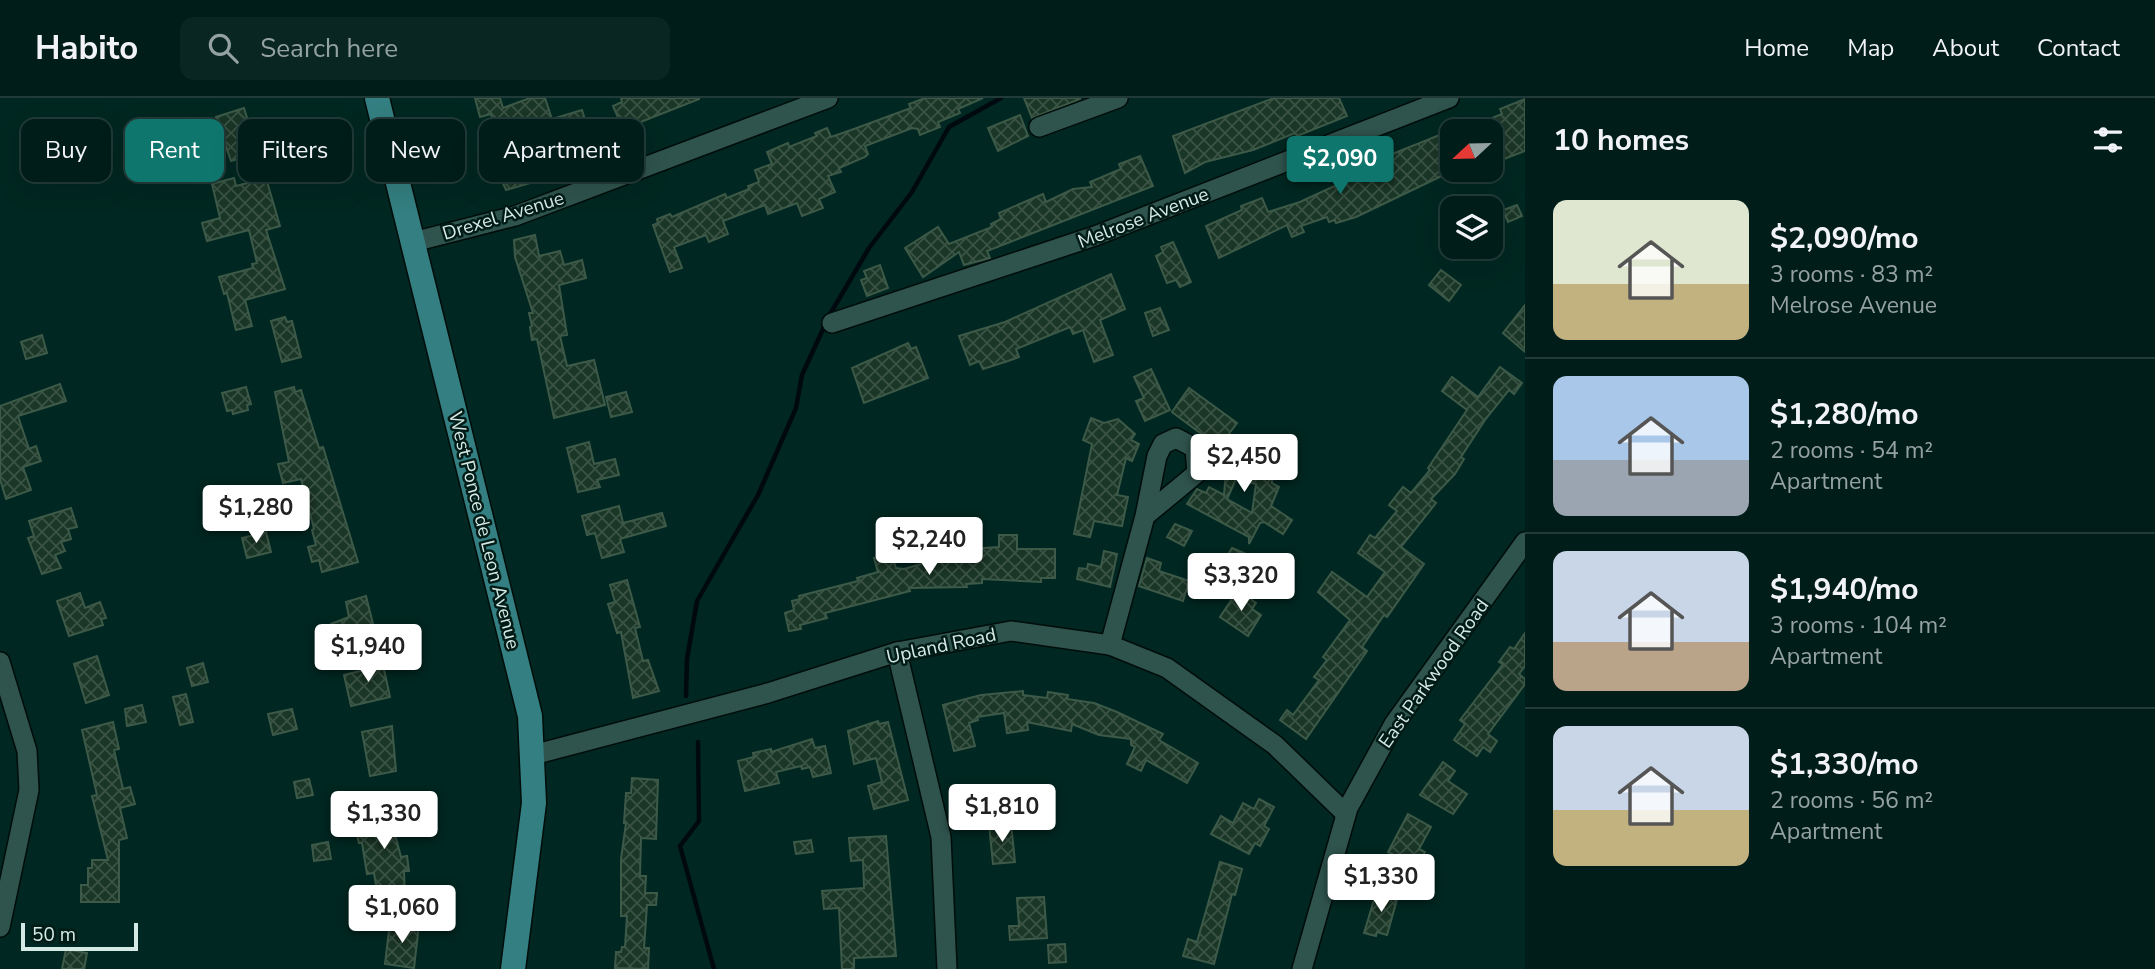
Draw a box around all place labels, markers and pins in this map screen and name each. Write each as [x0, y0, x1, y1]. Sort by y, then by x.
pin: $2,090 [1283, 136, 1397, 196]
pin: $2,450 [1187, 434, 1301, 494]
pin: $1,280 [199, 486, 313, 545]
pin: $2,240 [872, 518, 986, 577]
pin: $3,320 [1184, 554, 1298, 613]
pin: $1,940 [311, 624, 425, 684]
pin: $1,810 [945, 784, 1059, 844]
pin: $1,330 [327, 792, 441, 851]
pin: $1,330 [1324, 854, 1438, 914]
pin: $1,060 [345, 886, 459, 945]

